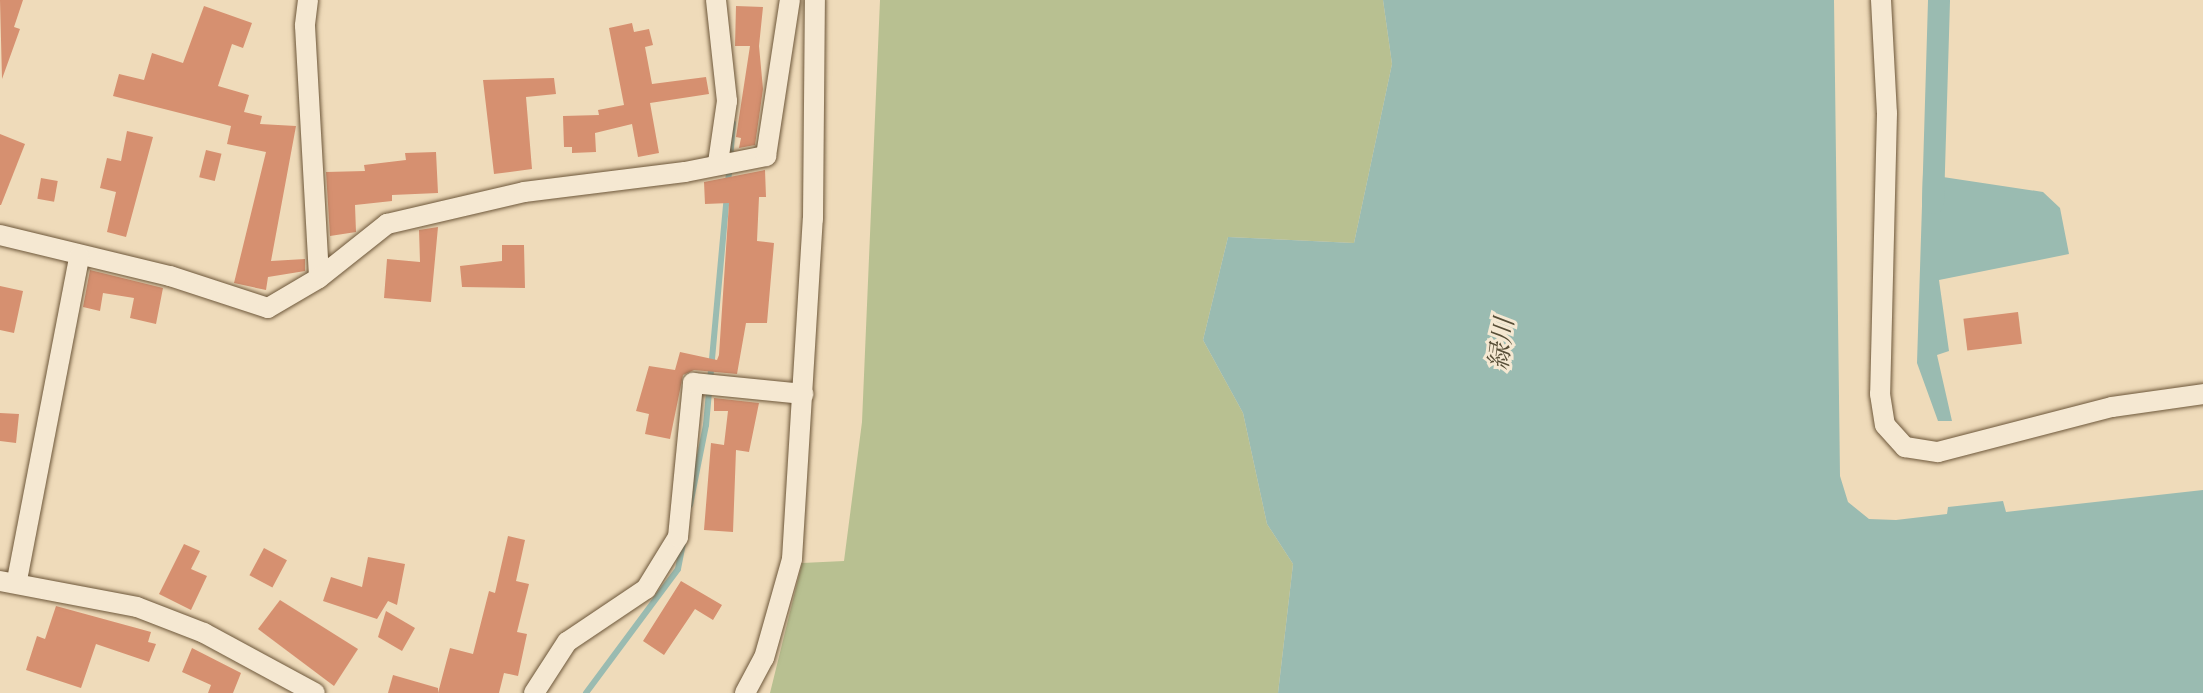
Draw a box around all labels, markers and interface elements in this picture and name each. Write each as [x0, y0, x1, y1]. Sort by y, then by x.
water label: 緑川 [1483, 316, 1521, 372]

